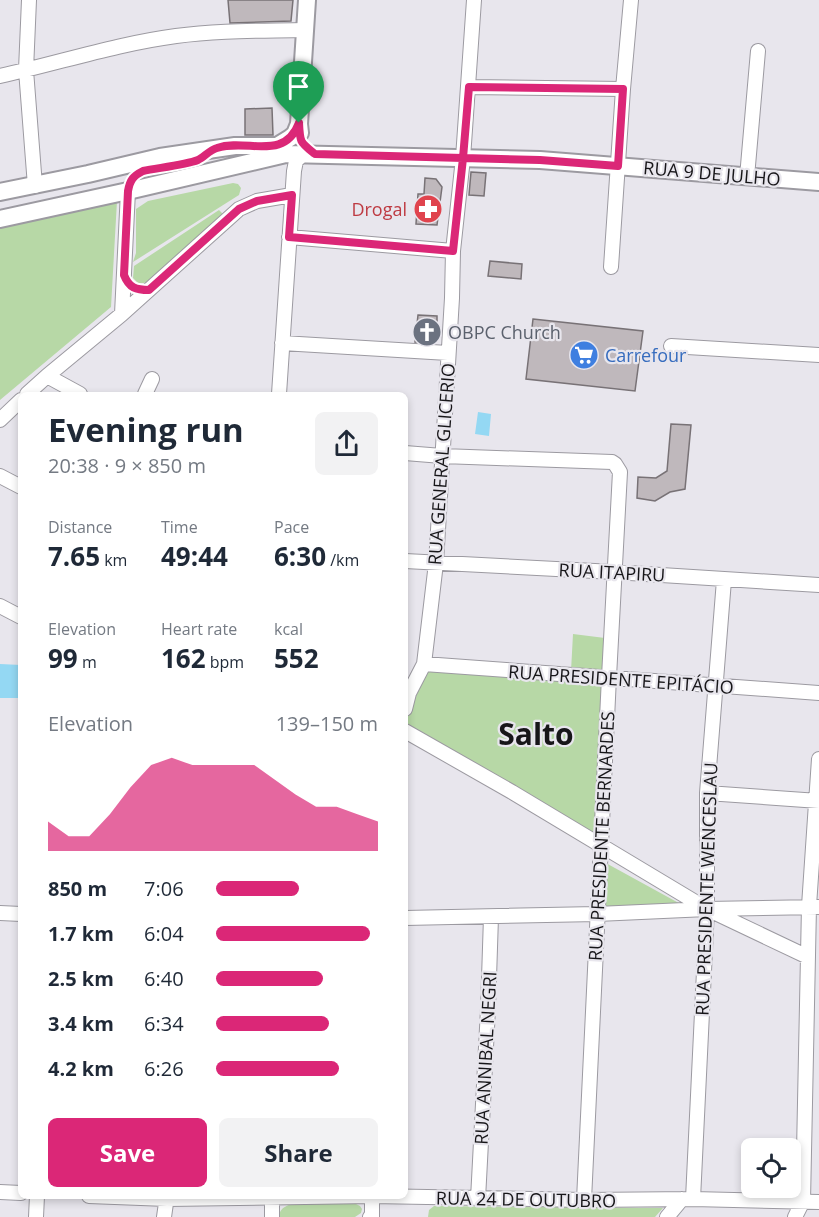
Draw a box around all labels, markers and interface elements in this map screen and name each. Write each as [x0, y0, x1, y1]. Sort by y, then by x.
pin [273, 61, 324, 123]
icon: arrive [282, 70, 315, 103]
street label: RUA 9 DE JULHO [642, 155, 782, 191]
pharmacy icon: Drogal [412, 193, 444, 225]
place label: Drogal [351, 197, 407, 221]
church icon: OBPC Church [411, 316, 443, 348]
place label: OBPC Church [448, 320, 561, 344]
supermarket icon: Carrefour [568, 339, 600, 371]
place label: Carrefour [605, 343, 687, 367]
street label: RUA GENERAL GLICERIO [422, 362, 460, 566]
text: Evening run [48, 407, 244, 452]
button: share [315, 412, 378, 475]
text: 20:38 · 9 × 850 m [48, 452, 206, 479]
text: Distance [48, 516, 112, 538]
text: Time [161, 516, 198, 538]
text: Pace [274, 516, 309, 538]
text: 7.65 [48, 538, 100, 574]
text: 49:44 [161, 538, 228, 574]
text: 6:30 [274, 538, 326, 574]
text: km [100, 549, 127, 571]
text: /km [326, 549, 359, 571]
street label: RUA ITAPIRU [558, 557, 666, 587]
text: Elevation [48, 618, 116, 640]
text: Heart rate [161, 618, 237, 640]
text: kcal [274, 618, 303, 640]
text: 99 [48, 640, 78, 676]
text: 162 [161, 640, 206, 676]
text: 552 [274, 640, 319, 676]
text: m [78, 651, 97, 673]
text: bpm [206, 651, 244, 673]
street label: RUA PRESIDENTE EPITÁCIO [508, 659, 734, 699]
text: Elevation [48, 710, 133, 737]
text: 139–150 m [276, 710, 378, 737]
street label: RUA PRESIDENTE BERNARDES [582, 710, 620, 961]
district label: Salto [498, 713, 574, 754]
street label: RUA PRESIDENTE WENCESLAU [690, 762, 722, 1016]
text: 850 m [48, 875, 107, 902]
text: 7:06 [144, 875, 184, 902]
text: 1.7 km [48, 920, 114, 947]
text: 6:04 [144, 920, 184, 947]
text: 2.5 km [48, 965, 114, 992]
text: 6:40 [144, 965, 184, 992]
street label: RUA ANNIBAL NEGRI [468, 971, 502, 1145]
text: 3.4 km [48, 1010, 114, 1037]
text: 6:34 [144, 1010, 184, 1037]
text: 4.2 km [48, 1055, 114, 1082]
text: 6:26 [144, 1055, 184, 1082]
button: Save [48, 1118, 207, 1187]
button: Share [219, 1118, 378, 1187]
map controls [741, 1138, 801, 1198]
button: locate [741, 1138, 801, 1198]
street label: RUA 24 DE OUTUBRO [436, 1185, 616, 1213]

